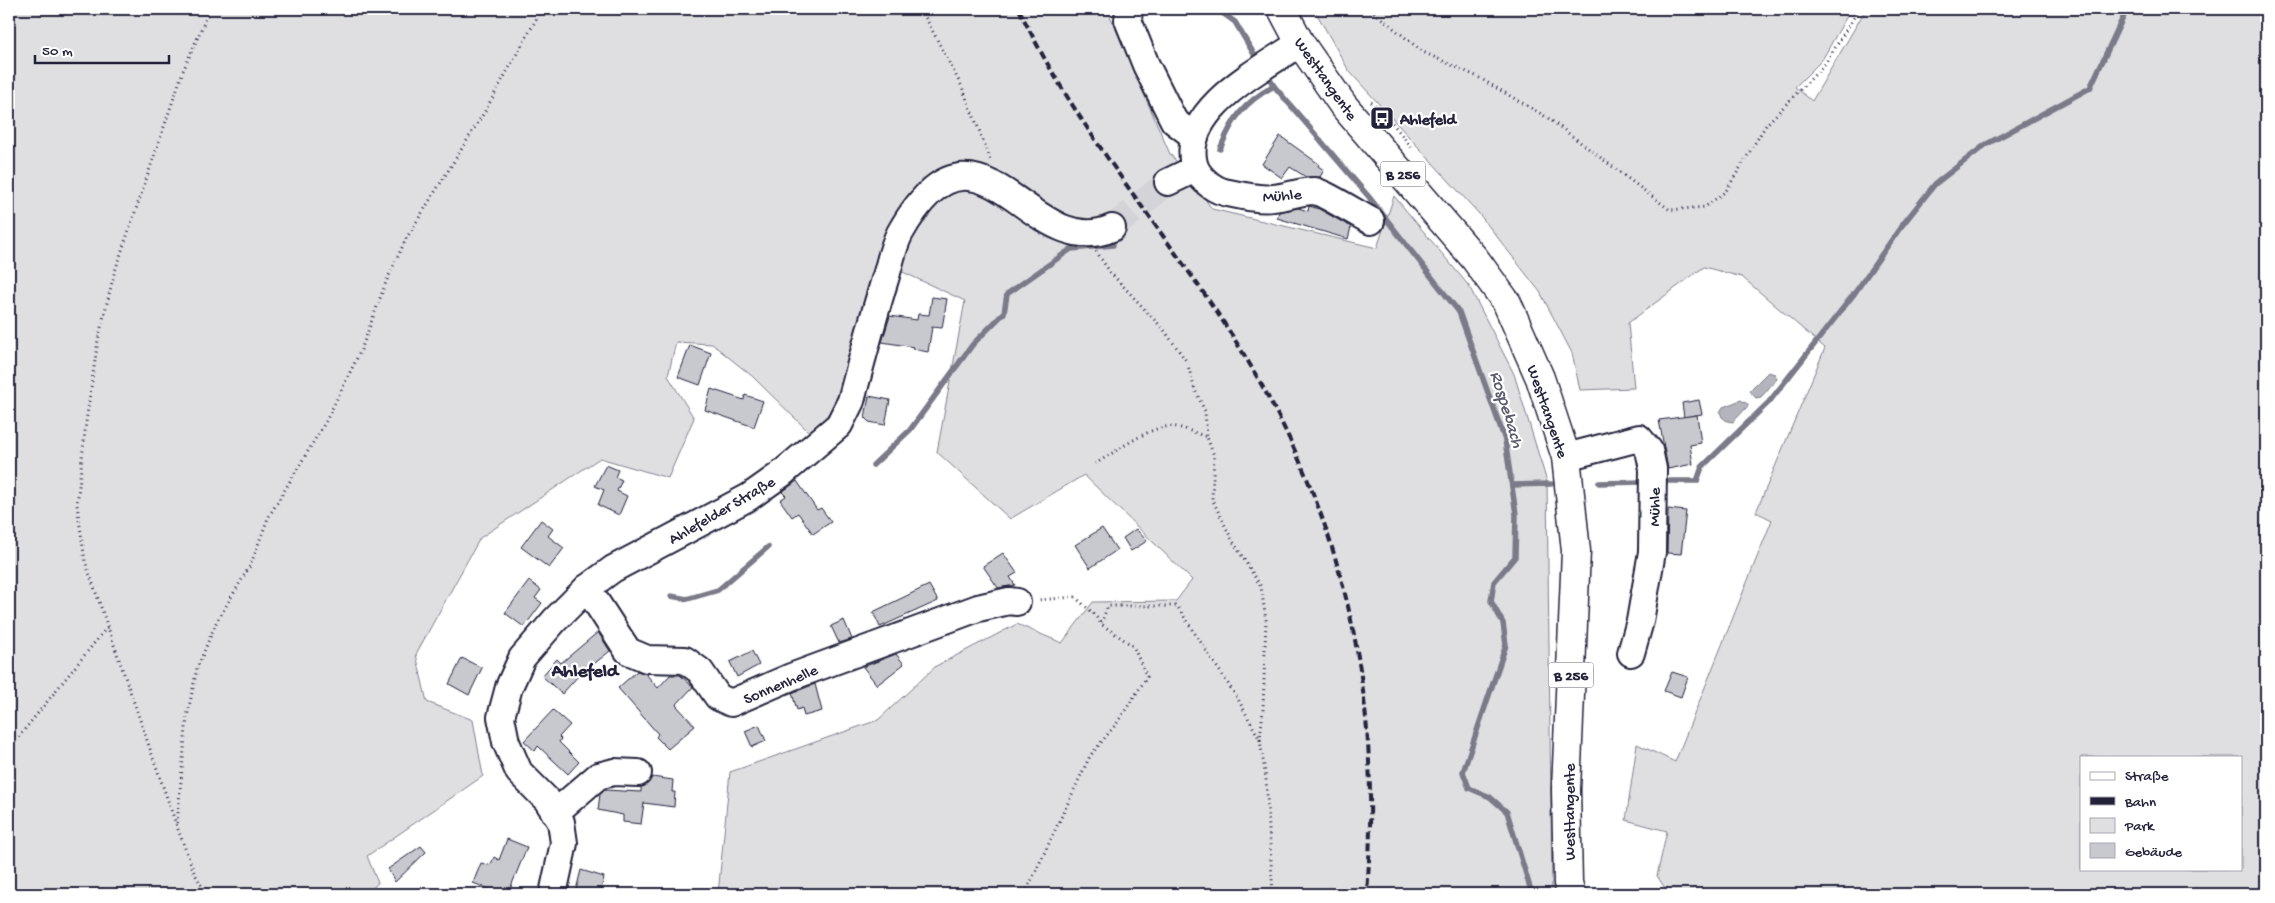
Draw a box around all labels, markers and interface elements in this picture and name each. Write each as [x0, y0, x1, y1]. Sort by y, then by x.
scale bar [35, 32, 169, 64]
street label: Westtangente [1289, 35, 1360, 126]
text: 50 m [42, 43, 73, 61]
bus stop icon: Ahlefeld [1369, 105, 1395, 131]
place label: Ahlefeld [1399, 111, 1457, 131]
road number: B 256 [1380, 162, 1426, 186]
street label: Mühle [1262, 187, 1303, 208]
street label: Westtangente [1521, 363, 1571, 462]
water label: Rospebach [1484, 369, 1527, 451]
street label: Ahlefelder Straße [666, 473, 780, 550]
street label: Mühle [1647, 487, 1666, 527]
district label: Ahlefeld [551, 661, 620, 684]
street label: Sonnenhelle [741, 662, 822, 710]
road number: B 256 [1548, 662, 1594, 688]
legend [2080, 756, 2242, 870]
street label: Westtangente [1562, 763, 1581, 861]
text: Straße [2125, 768, 2169, 786]
text: Bahn [2124, 794, 2156, 812]
text: Park [2124, 818, 2155, 836]
text: Gebäude [2125, 844, 2182, 862]

